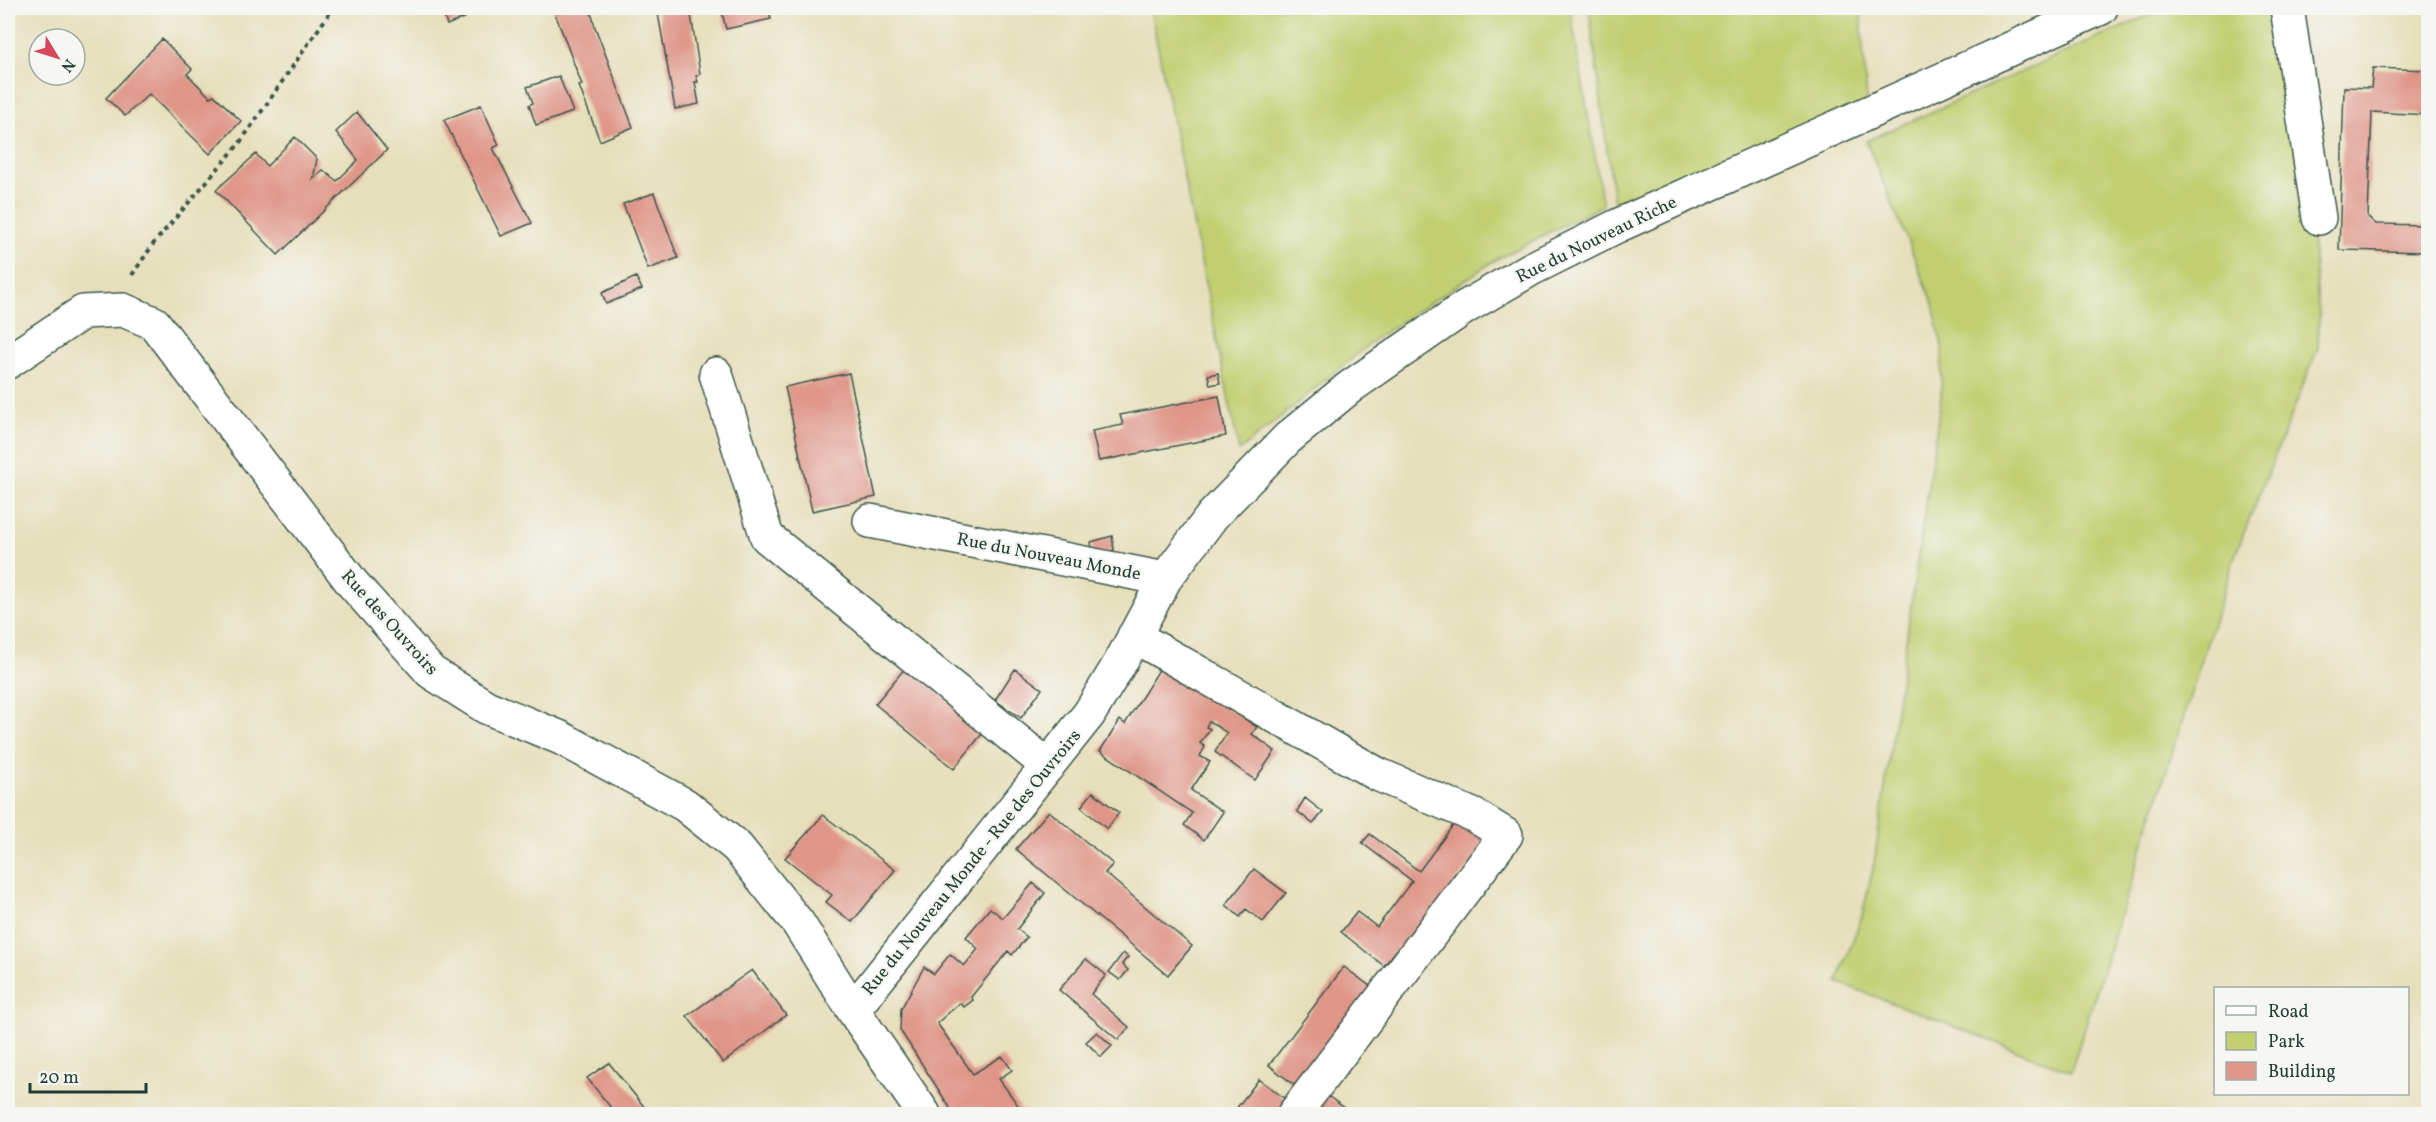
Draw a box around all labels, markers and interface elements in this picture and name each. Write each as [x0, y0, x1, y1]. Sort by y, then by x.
north arrow [27, 27, 87, 87]
text: N [55, 54, 79, 77]
street label: Rue du Nouveau Riche [1512, 190, 1681, 290]
street label: Rue du Nouveau Monde [955, 527, 1143, 588]
street label: Rue des Ouvroirs [335, 565, 443, 681]
street label: Rue du Nouveau Monde - Rue des Ouvroirs [857, 725, 1088, 1001]
legend [2214, 987, 2409, 1095]
text: Road [2268, 1000, 2309, 1025]
text: Park [2268, 1030, 2305, 1055]
scale bar [30, 1056, 146, 1094]
text: Building [2268, 1060, 2336, 1085]
text: 20 m [39, 1066, 79, 1091]

